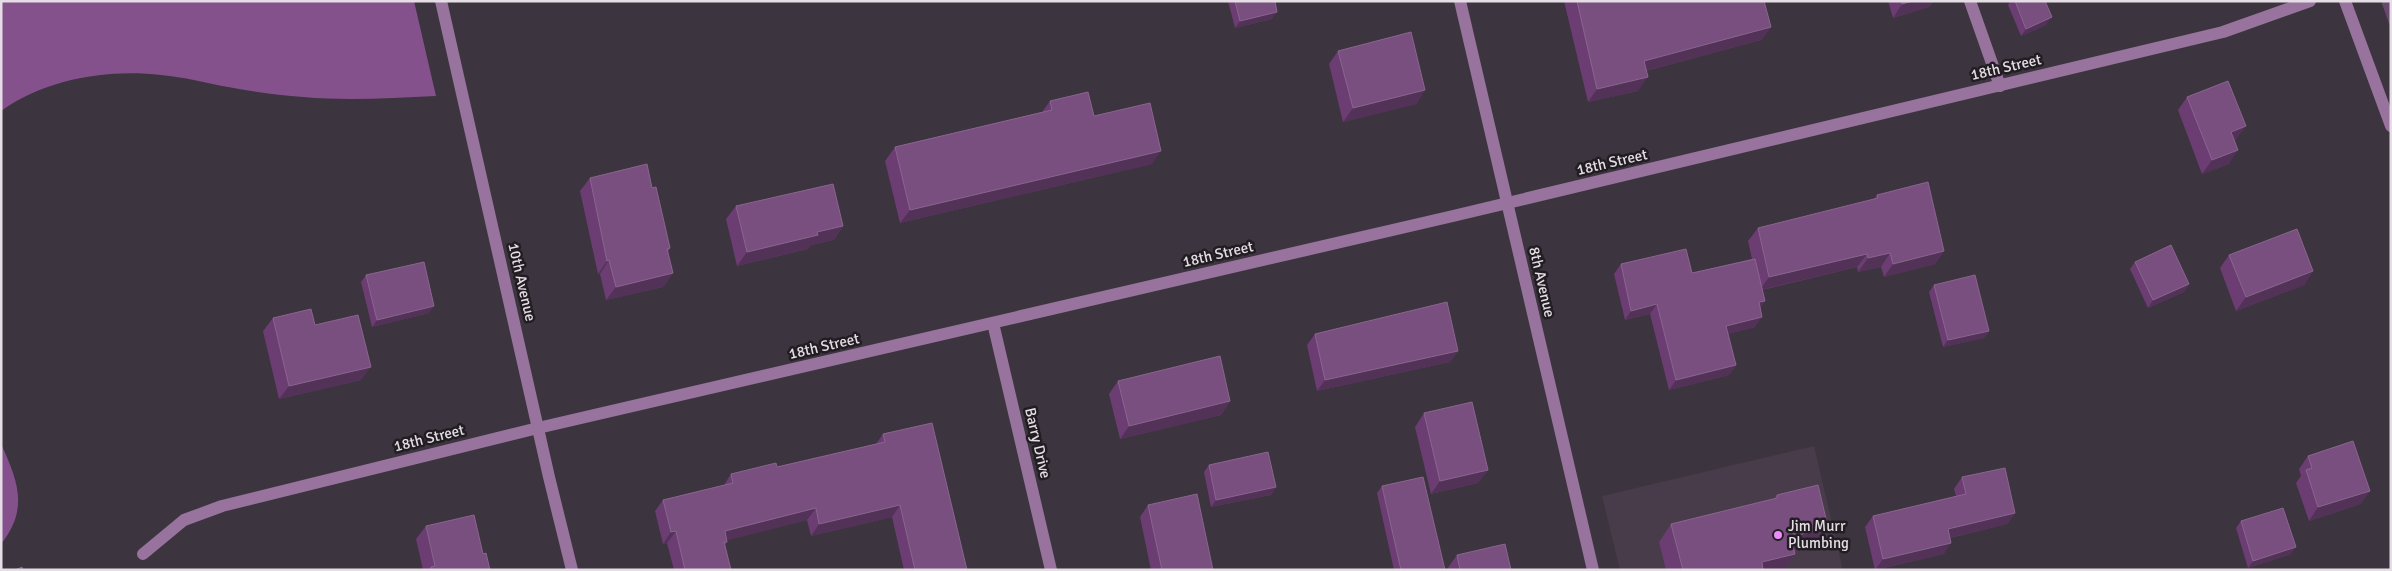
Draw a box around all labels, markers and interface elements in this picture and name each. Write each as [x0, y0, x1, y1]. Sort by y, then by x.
street label: 18th Street [1969, 50, 2043, 84]
street label: 18th Street [1575, 145, 1649, 179]
street label: 18th Street [1181, 237, 1255, 271]
street label: 10th Avenue [504, 241, 540, 323]
street label: 8th Avenue [1525, 245, 1559, 319]
street label: 18th Street [787, 329, 861, 363]
street label: Barry Drive [1021, 406, 1055, 480]
street label: 18th Street [392, 421, 466, 455]
place label: Jim Murr Plumbing [1788, 517, 1849, 552]
marker: Jim Murr Plumbing [1772, 529, 1784, 541]

